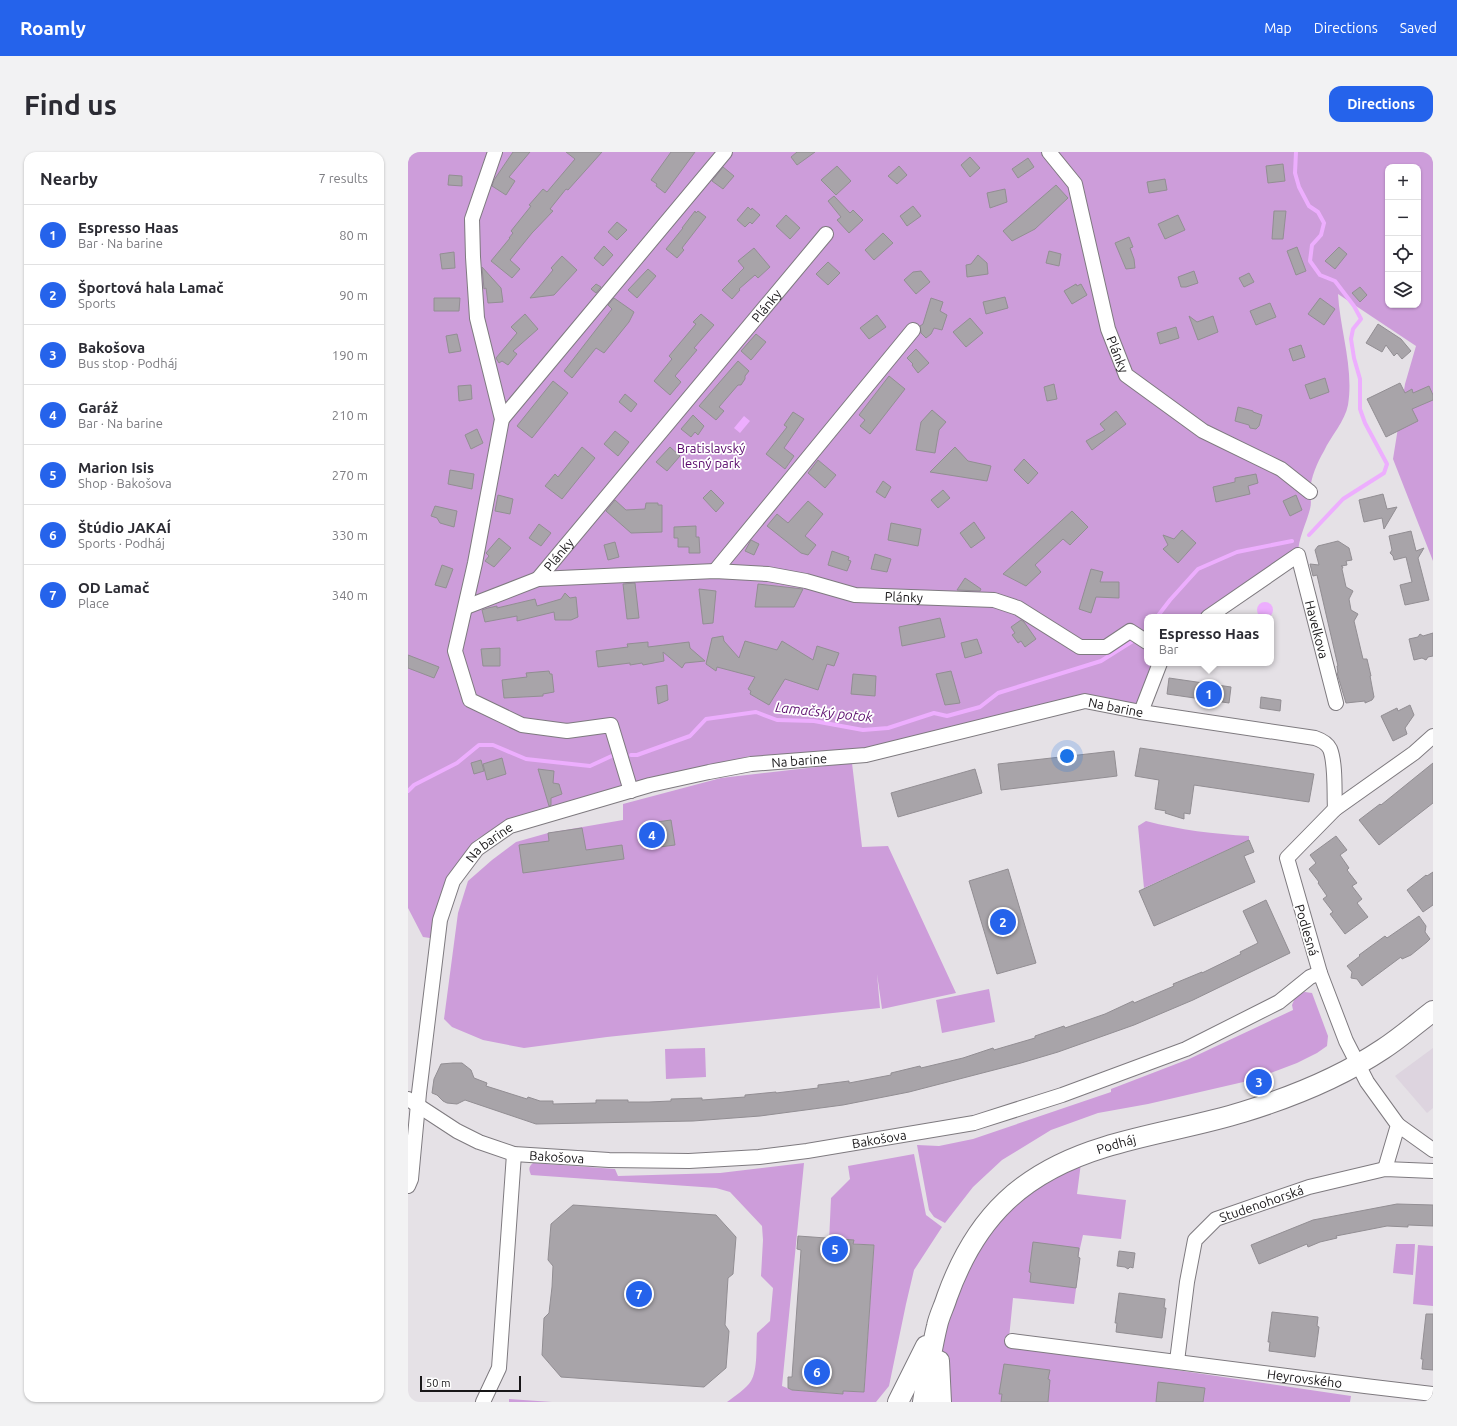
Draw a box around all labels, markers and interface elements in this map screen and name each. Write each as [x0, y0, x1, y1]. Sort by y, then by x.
text: Roamly [20, 17, 86, 39]
text: Map [1264, 20, 1292, 36]
text: Directions [1314, 20, 1378, 36]
text: Saved [1400, 20, 1437, 36]
button: Directions [1329, 86, 1433, 122]
text: Find us [24, 89, 117, 120]
map controls [1385, 164, 1421, 308]
button: + [1385, 164, 1421, 200]
text: Nearby [40, 169, 98, 188]
text: 7 results [318, 171, 368, 185]
button: − [1385, 200, 1421, 236]
text: Espresso Haas [78, 219, 179, 236]
text: 1 [49, 228, 57, 242]
text: 80 m [339, 228, 368, 242]
text: Bar · Na barine [78, 236, 163, 250]
button: locate [1385, 236, 1421, 272]
button: layers [1385, 272, 1421, 308]
text: Športová hala Lamač [78, 279, 224, 296]
street label: Plánky [749, 287, 784, 325]
text: 2 [49, 288, 57, 302]
text: 90 m [339, 288, 368, 302]
text: Sports [78, 296, 116, 310]
street label: Plánky [1104, 334, 1131, 375]
text: Bakošova [78, 339, 145, 356]
text: 3 [49, 348, 57, 362]
text: 190 m [332, 348, 368, 362]
text: Bus stop · Podháj [78, 356, 178, 370]
text: Garáž [78, 399, 118, 416]
text: 4 [49, 408, 57, 422]
text: 210 m [332, 408, 368, 422]
text: Bar · Na barine [78, 416, 163, 430]
park label: Bratislavský lesný park [677, 441, 745, 470]
text: Marion Isis [78, 459, 154, 476]
text: 5 [49, 468, 57, 482]
text: 270 m [332, 468, 368, 482]
text: Shop · Bakošova [78, 476, 172, 490]
text: Štúdio JAKAÍ [78, 519, 171, 536]
text: 6 [49, 528, 57, 542]
text: 330 m [332, 528, 368, 542]
street label: Plánky [541, 535, 576, 574]
text: Sports · Podháj [78, 536, 165, 550]
text: OD Lamač [78, 579, 149, 596]
text: 7 [49, 588, 57, 602]
text: 340 m [332, 588, 368, 602]
street label: Plánky [885, 589, 923, 604]
text: Place [78, 596, 109, 610]
street label: Havelkova [1303, 599, 1331, 660]
popup [1144, 614, 1274, 666]
text: Espresso Haas [1159, 625, 1259, 642]
text: Bar [1159, 642, 1179, 656]
pin: 1 [1196, 679, 1222, 709]
street label: Na barine [1087, 695, 1145, 719]
water label: Lamačský potok [774, 699, 874, 725]
your location [1057, 746, 1077, 766]
street label: Na barine [771, 751, 828, 769]
street label: Na barine [463, 819, 515, 865]
pin: 4 [639, 820, 665, 850]
street label: Podlesná [1293, 903, 1321, 957]
pin: 2 [990, 907, 1016, 937]
pin: 3 [1246, 1067, 1272, 1097]
street label: Bakošova [851, 1127, 908, 1150]
street label: Podháj [1095, 1132, 1137, 1156]
street label: Bakošova [529, 1148, 585, 1165]
street label: Studenohorská [1217, 1182, 1305, 1224]
pin: 5 [822, 1234, 848, 1264]
pin: 7 [626, 1279, 652, 1309]
pin: 6 [804, 1357, 830, 1387]
street label: Heyrovského [1266, 1367, 1343, 1390]
scale bar [420, 1374, 521, 1393]
text: 50 m [426, 1377, 450, 1389]

